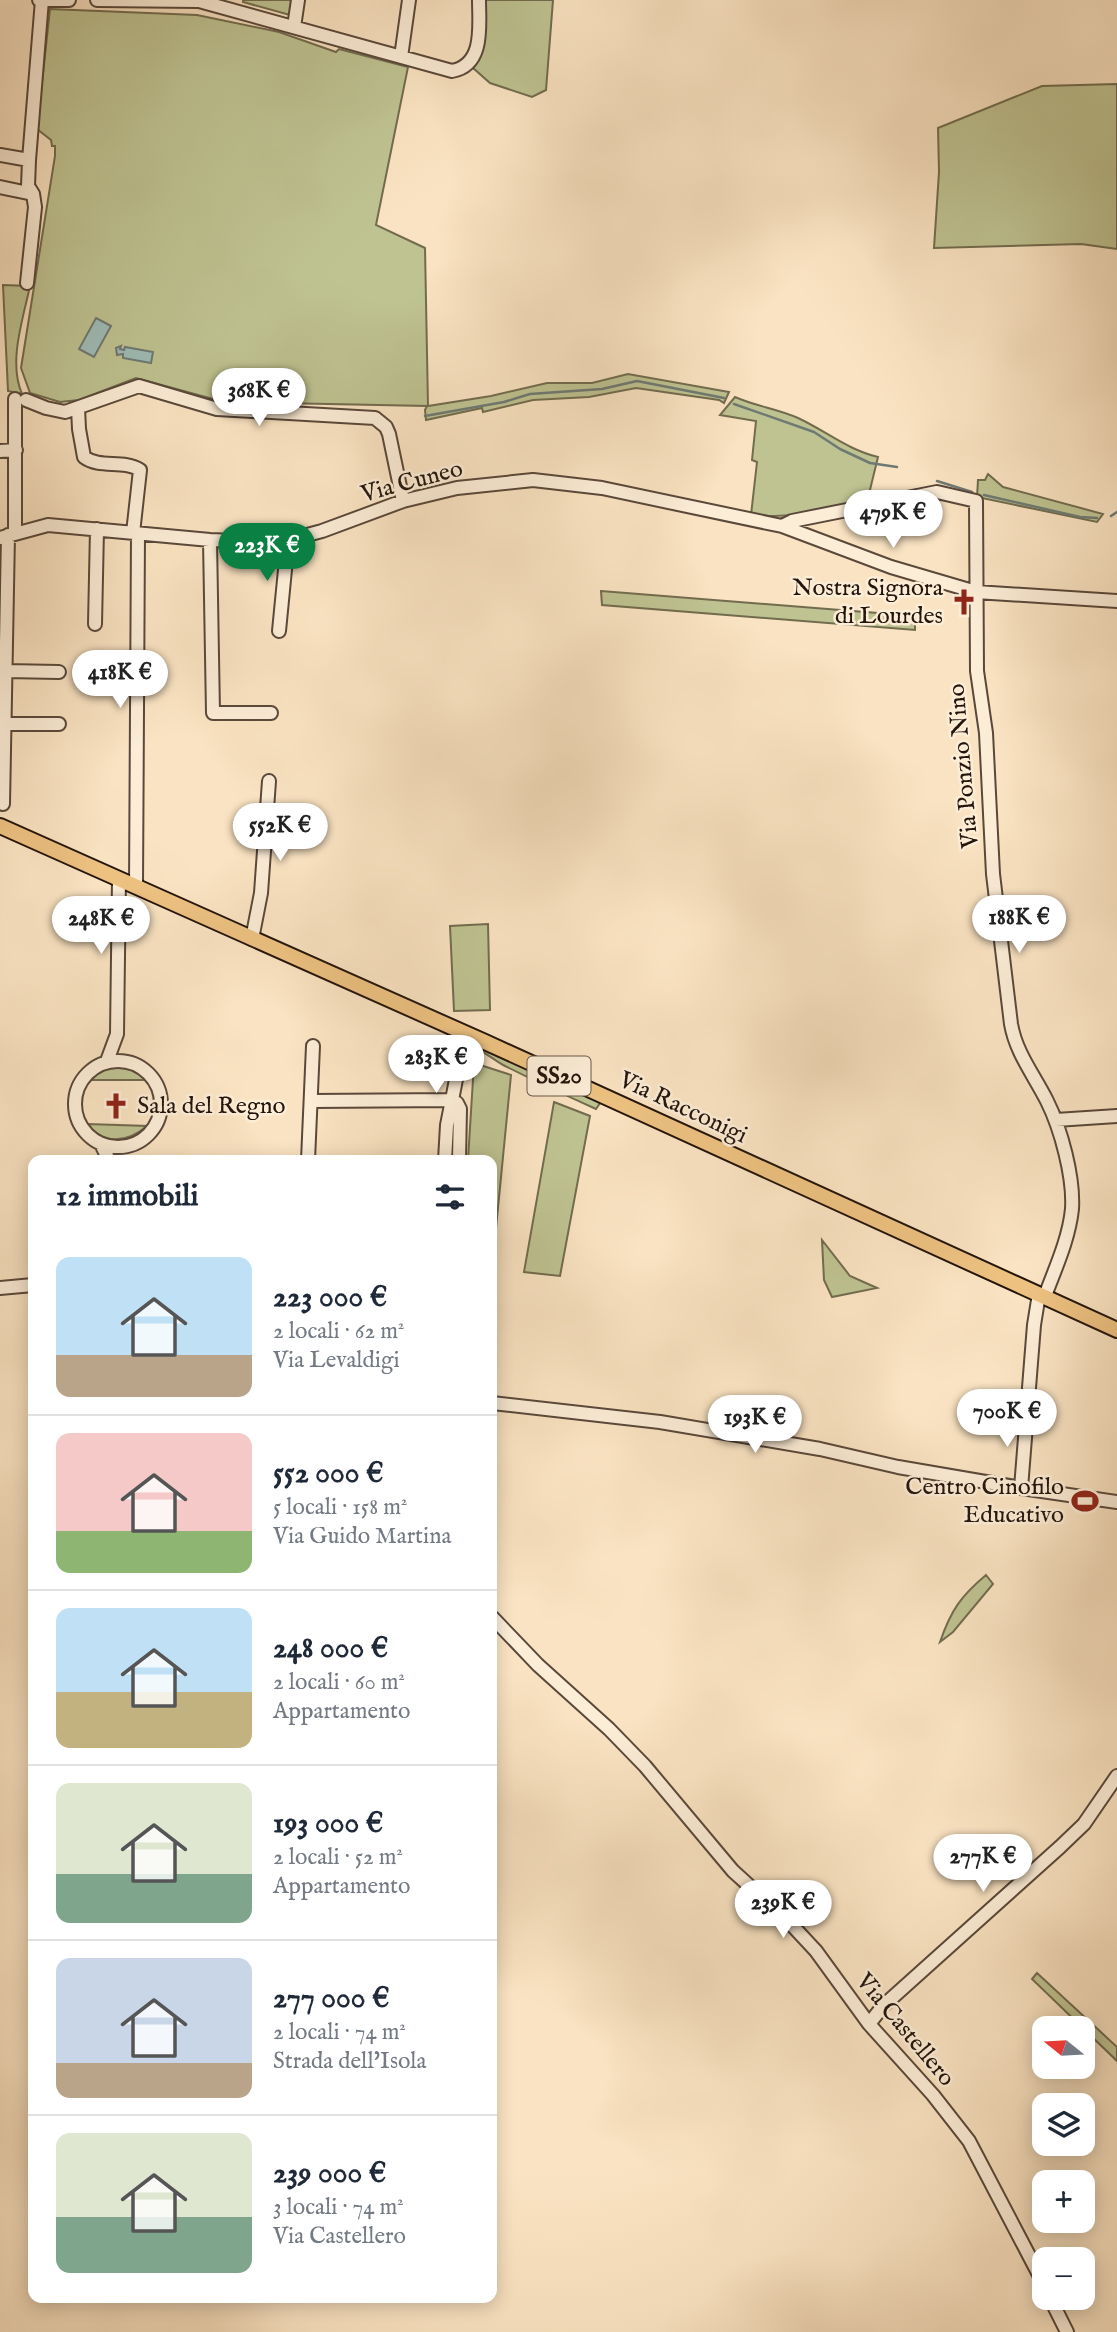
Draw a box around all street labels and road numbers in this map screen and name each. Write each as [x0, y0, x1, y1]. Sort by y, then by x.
street label: Via Cuneo [357, 454, 466, 511]
street label: Via Ponzio Nino [941, 682, 987, 851]
road number: SS20 [528, 1056, 590, 1096]
street label: Via Racconigi [613, 1064, 752, 1151]
street label: Via Castellero [848, 1966, 961, 2093]

